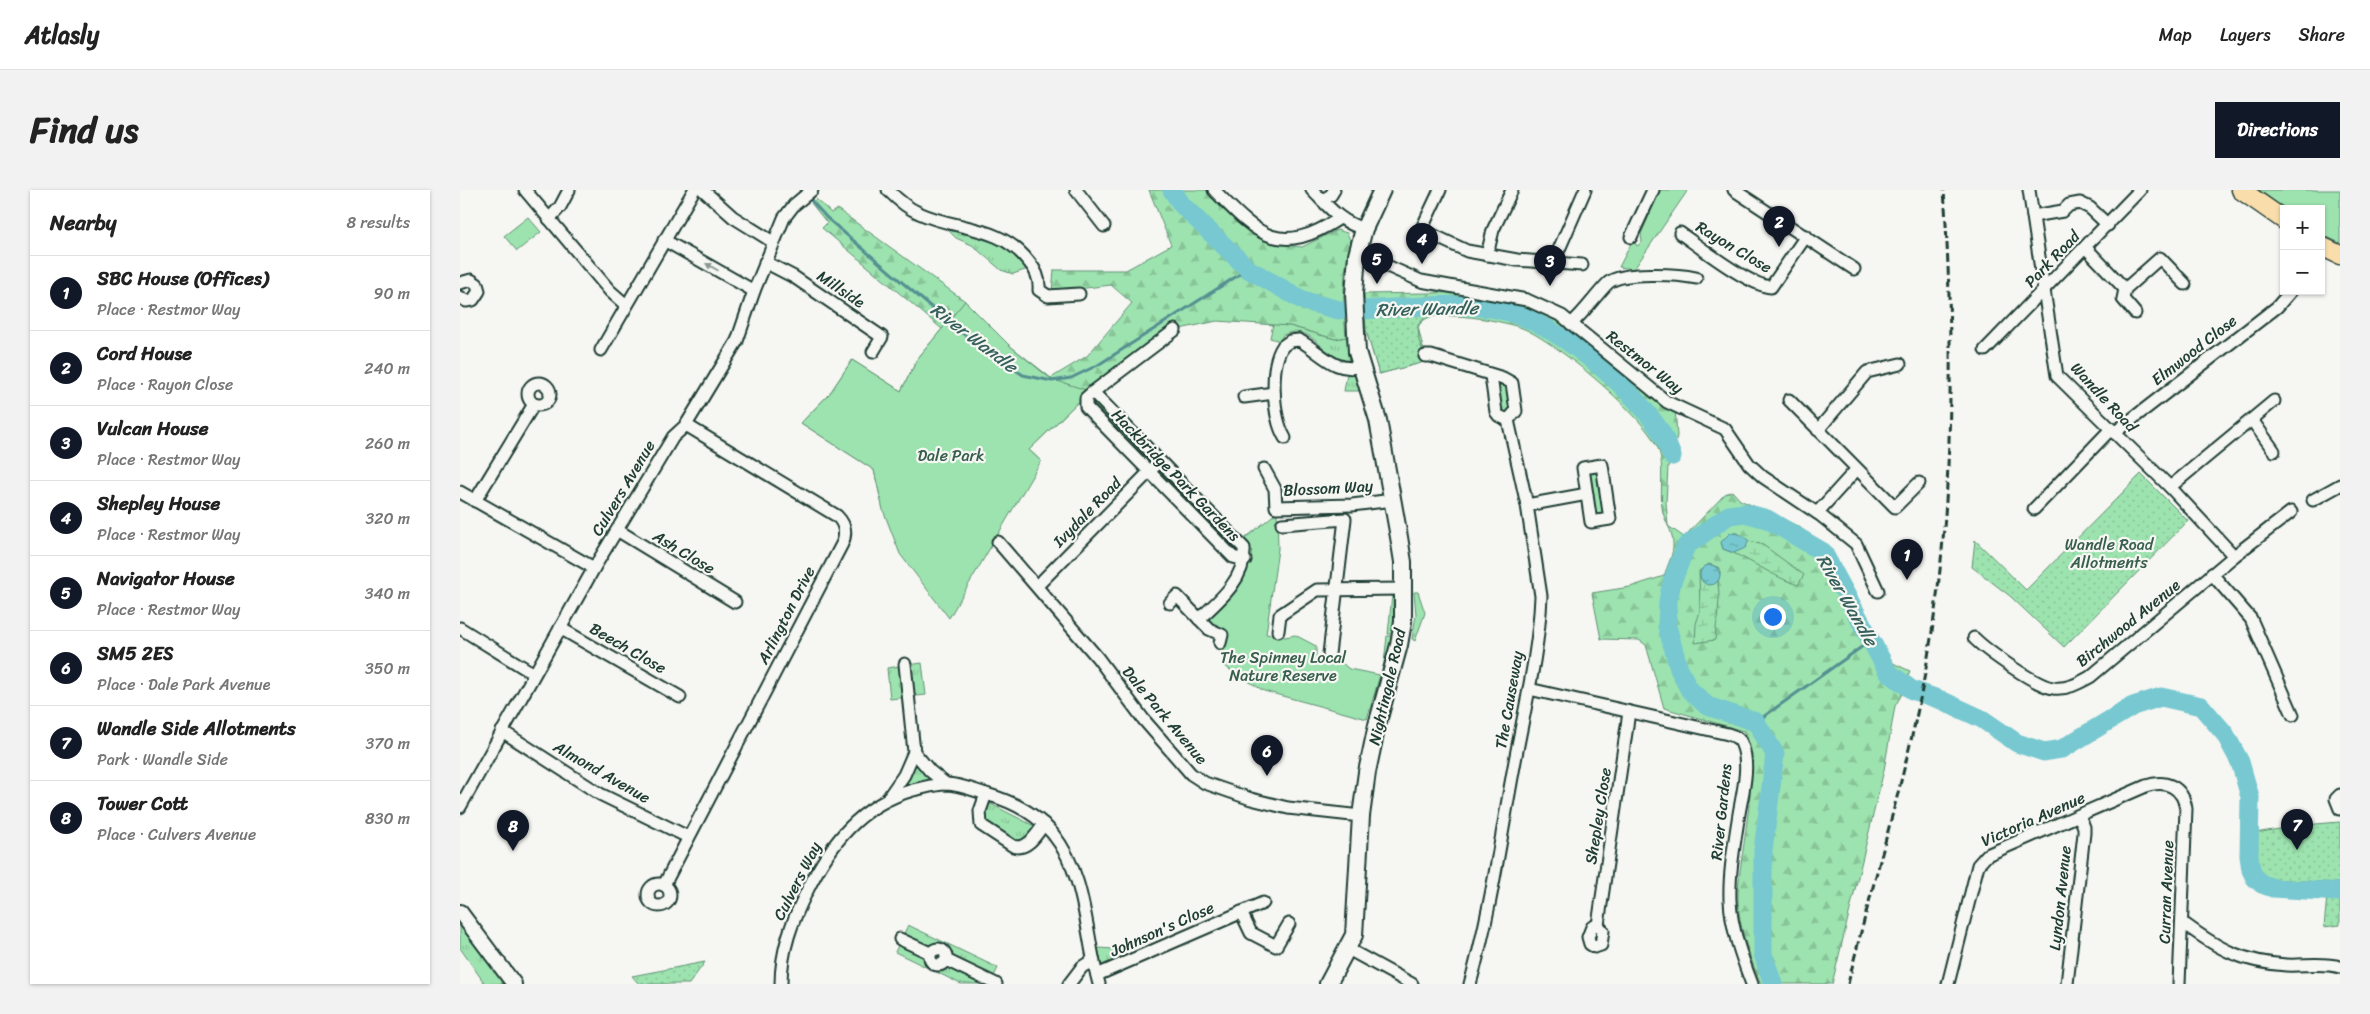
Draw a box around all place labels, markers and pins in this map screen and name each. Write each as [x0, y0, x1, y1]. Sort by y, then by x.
pin: 2 [1763, 206, 1795, 247]
pin: 4 [1406, 223, 1438, 264]
pin: 5 [1361, 243, 1393, 284]
pin: 3 [1534, 245, 1566, 286]
pin: 1 [1891, 539, 1923, 580]
pin: 6 [1251, 735, 1283, 776]
pin: 7 [2281, 809, 2313, 850]
pin: 8 [497, 810, 529, 851]

